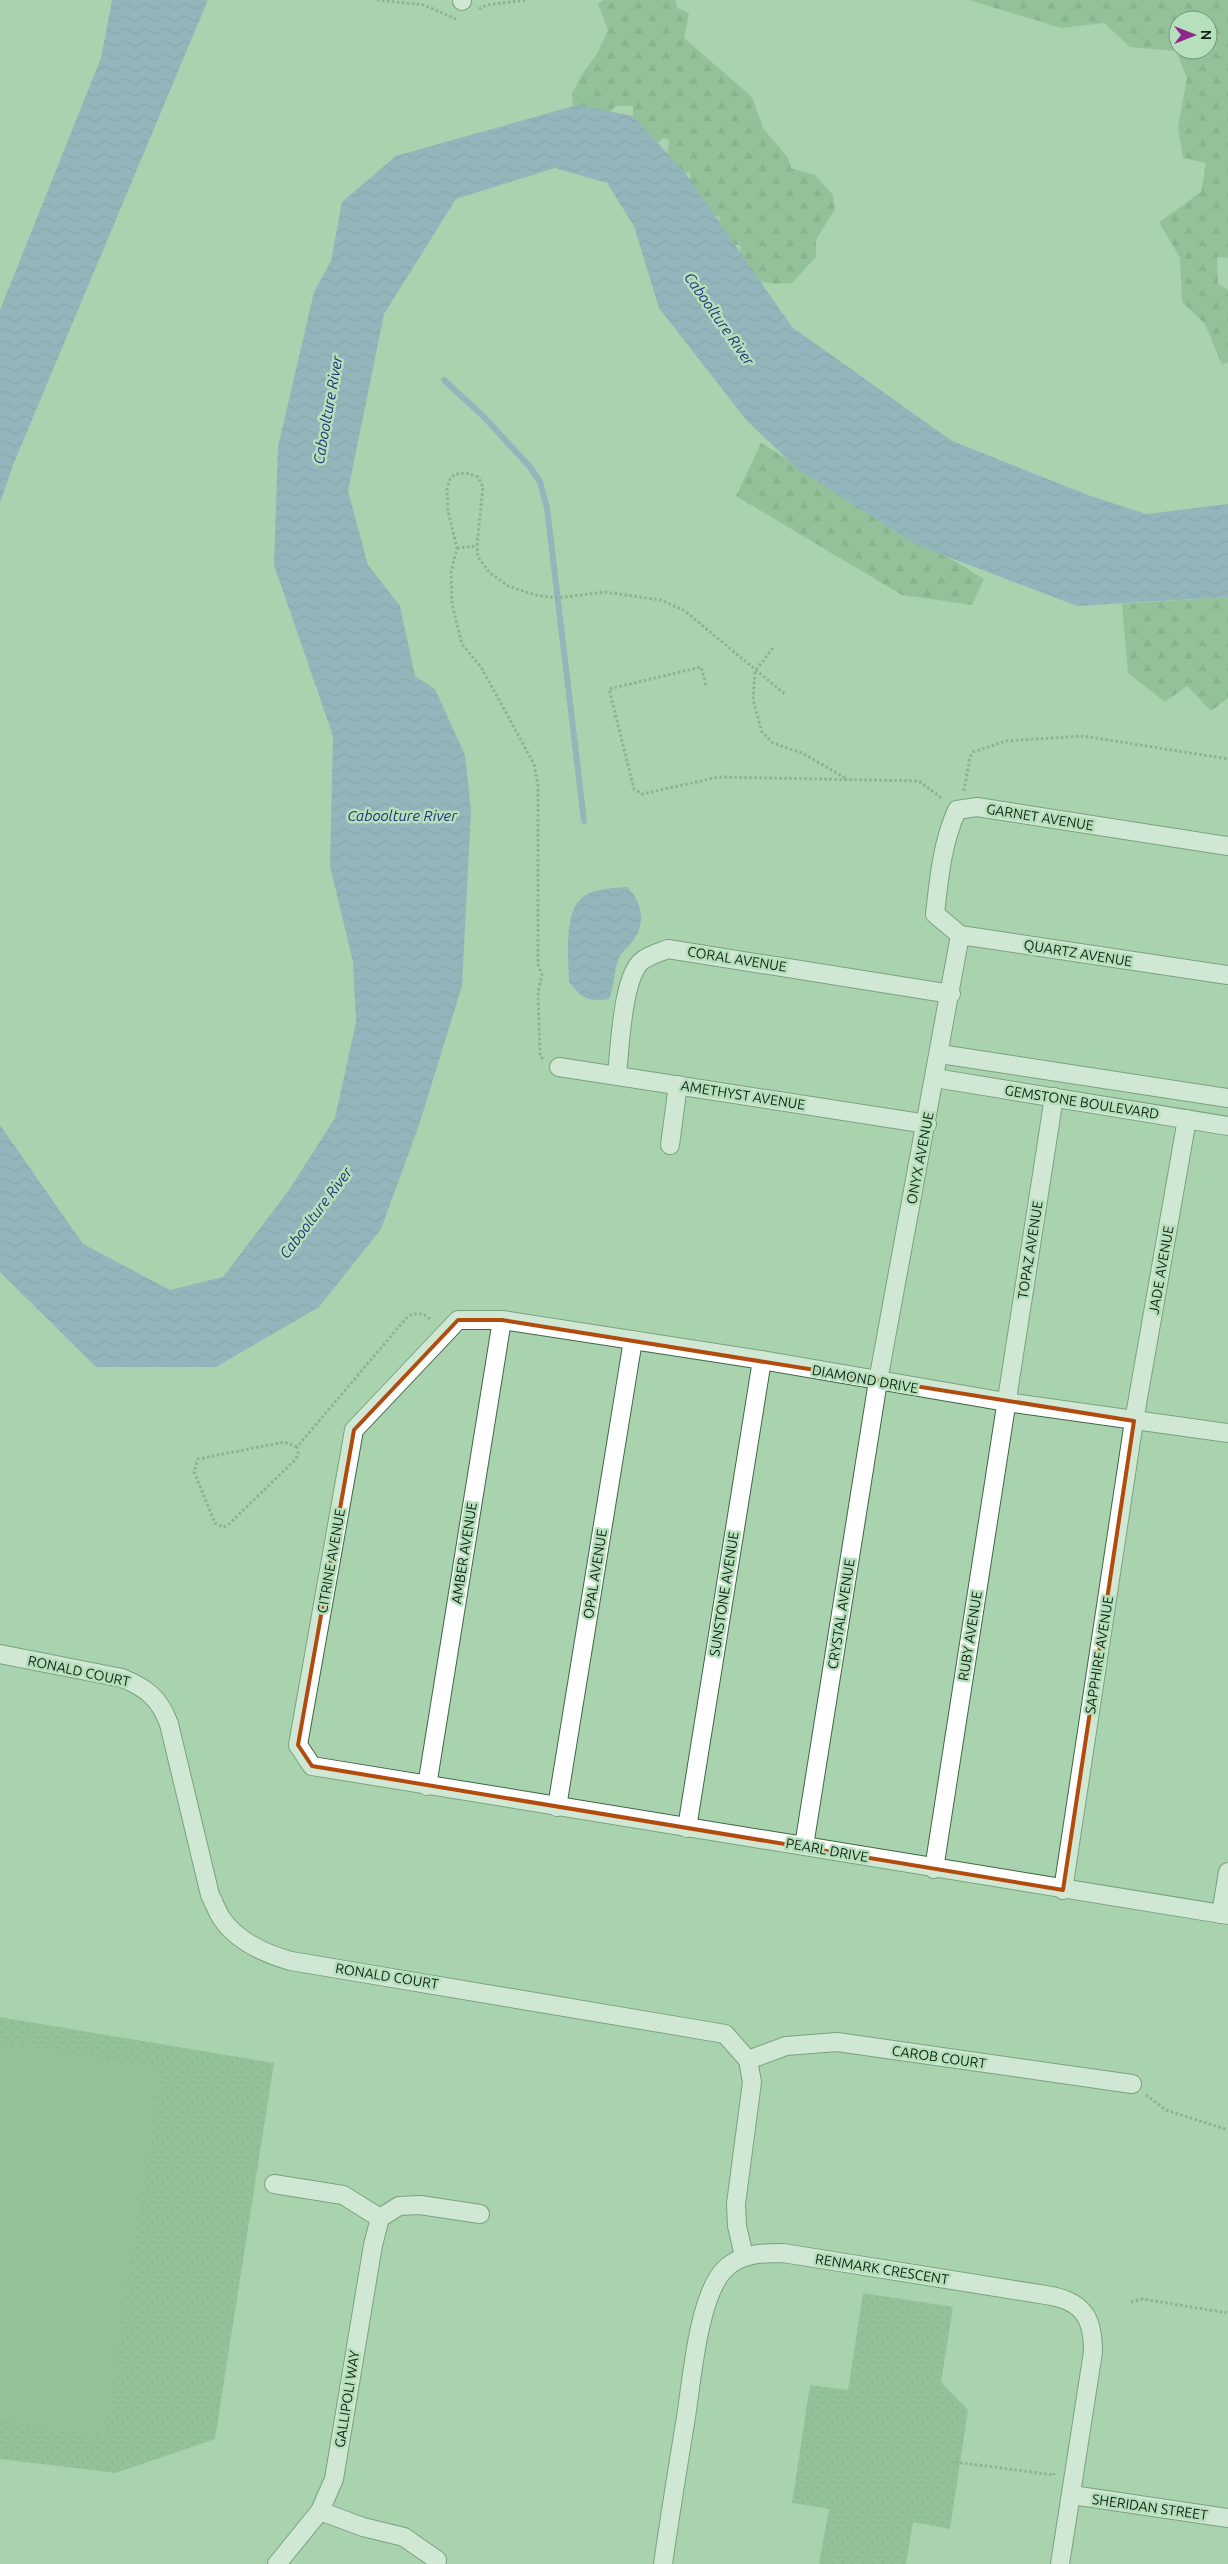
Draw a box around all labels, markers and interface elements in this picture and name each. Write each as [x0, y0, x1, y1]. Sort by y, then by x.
north arrow [1168, 10, 1218, 60]
text: N [1198, 30, 1214, 40]
water label: Caboolture River [681, 269, 759, 370]
water label: Caboolture River [310, 353, 346, 465]
street label: GARNET AVENUE [985, 801, 1095, 833]
water label: Caboolture River [347, 807, 458, 824]
street label: QUARTZ AVENUE [1023, 937, 1134, 970]
street label: CORAL AVENUE [686, 943, 788, 975]
street label: AMETHYST AVENUE [680, 1077, 806, 1113]
street label: GEMSTONE BOULEVARD [1004, 1082, 1161, 1122]
street label: ONYX AVENUE [903, 1110, 937, 1205]
water label: Caboolture River [276, 1163, 356, 1262]
street label: TOPAZ AVENUE [1014, 1200, 1046, 1300]
street label: JADE AVENUE [1145, 1224, 1177, 1315]
street label: DIAMOND DRIVE [811, 1362, 920, 1396]
street label: AMBER AVENUE [448, 1501, 480, 1605]
street label: CITRINE AVENUE [314, 1507, 348, 1615]
street label: OPAL AVENUE [580, 1528, 610, 1620]
street label: SUNSTONE AVENUE [706, 1530, 742, 1658]
street label: CRYSTAL AVENUE [824, 1558, 858, 1670]
street label: RUBY AVENUE [955, 1590, 985, 1682]
street label: SAPPHIRE AVENUE [1082, 1595, 1116, 1715]
street label: RONALD COURT [26, 1652, 132, 1690]
street label: PEARL DRIVE [784, 1835, 870, 1865]
street label: RONALD COURT [334, 1960, 440, 1992]
street label: CAROB COURT [891, 2042, 987, 2072]
street label: RENMARK CRESCENT [814, 2251, 950, 2287]
street label: GALLIPOLI WAY [331, 2349, 363, 2449]
street label: SHERIDAN STREET [1091, 2491, 1209, 2523]

